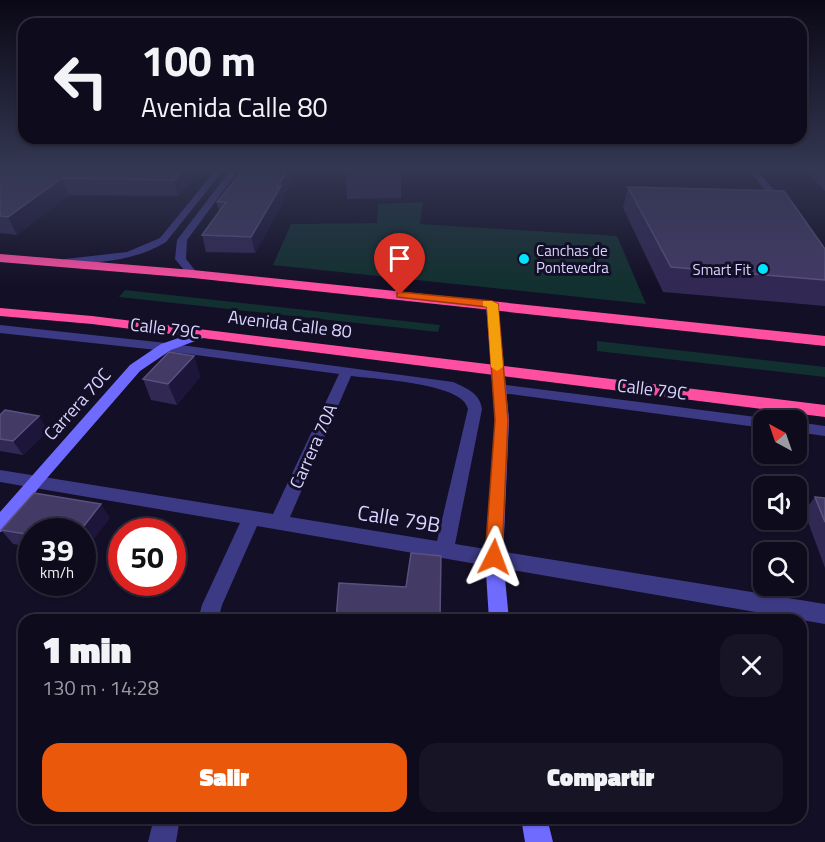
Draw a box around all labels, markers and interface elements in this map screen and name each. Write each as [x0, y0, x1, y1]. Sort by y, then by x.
text: 100 m [141, 28, 256, 92]
icon: left [42, 42, 120, 120]
text: Avenida Calle 80 [141, 86, 328, 127]
pin [374, 233, 425, 295]
place label: Canchas de Pontevedra [536, 239, 609, 279]
icon: arrive [383, 242, 416, 275]
marker: Canchas de Pontevedra [517, 252, 531, 266]
place label: Smart Fit [693, 258, 752, 281]
marker: Smart Fit [756, 262, 770, 276]
street label: Avenida Calle 80 [227, 303, 353, 345]
street label: Calle 79C [129, 310, 202, 346]
street label: Carrera 70C [37, 362, 117, 446]
street label: Calle 79C [616, 371, 689, 407]
street label: Carrera 70A [282, 399, 344, 493]
north arrow [753, 410, 807, 464]
map controls [753, 410, 807, 596]
button: sound [753, 476, 807, 530]
street label: Calle 79B [355, 496, 443, 540]
speed limit sign: 50 [108, 518, 186, 596]
position arrow [462, 525, 526, 589]
text: 39 [40, 527, 74, 573]
button: search [753, 542, 807, 596]
text: km/h [40, 561, 74, 584]
text: 1 min [42, 622, 131, 677]
button: close [720, 634, 783, 697]
text: 130 m · 14:28 [42, 672, 159, 703]
button: Salir [42, 743, 407, 812]
button: Compartir [419, 743, 783, 812]

